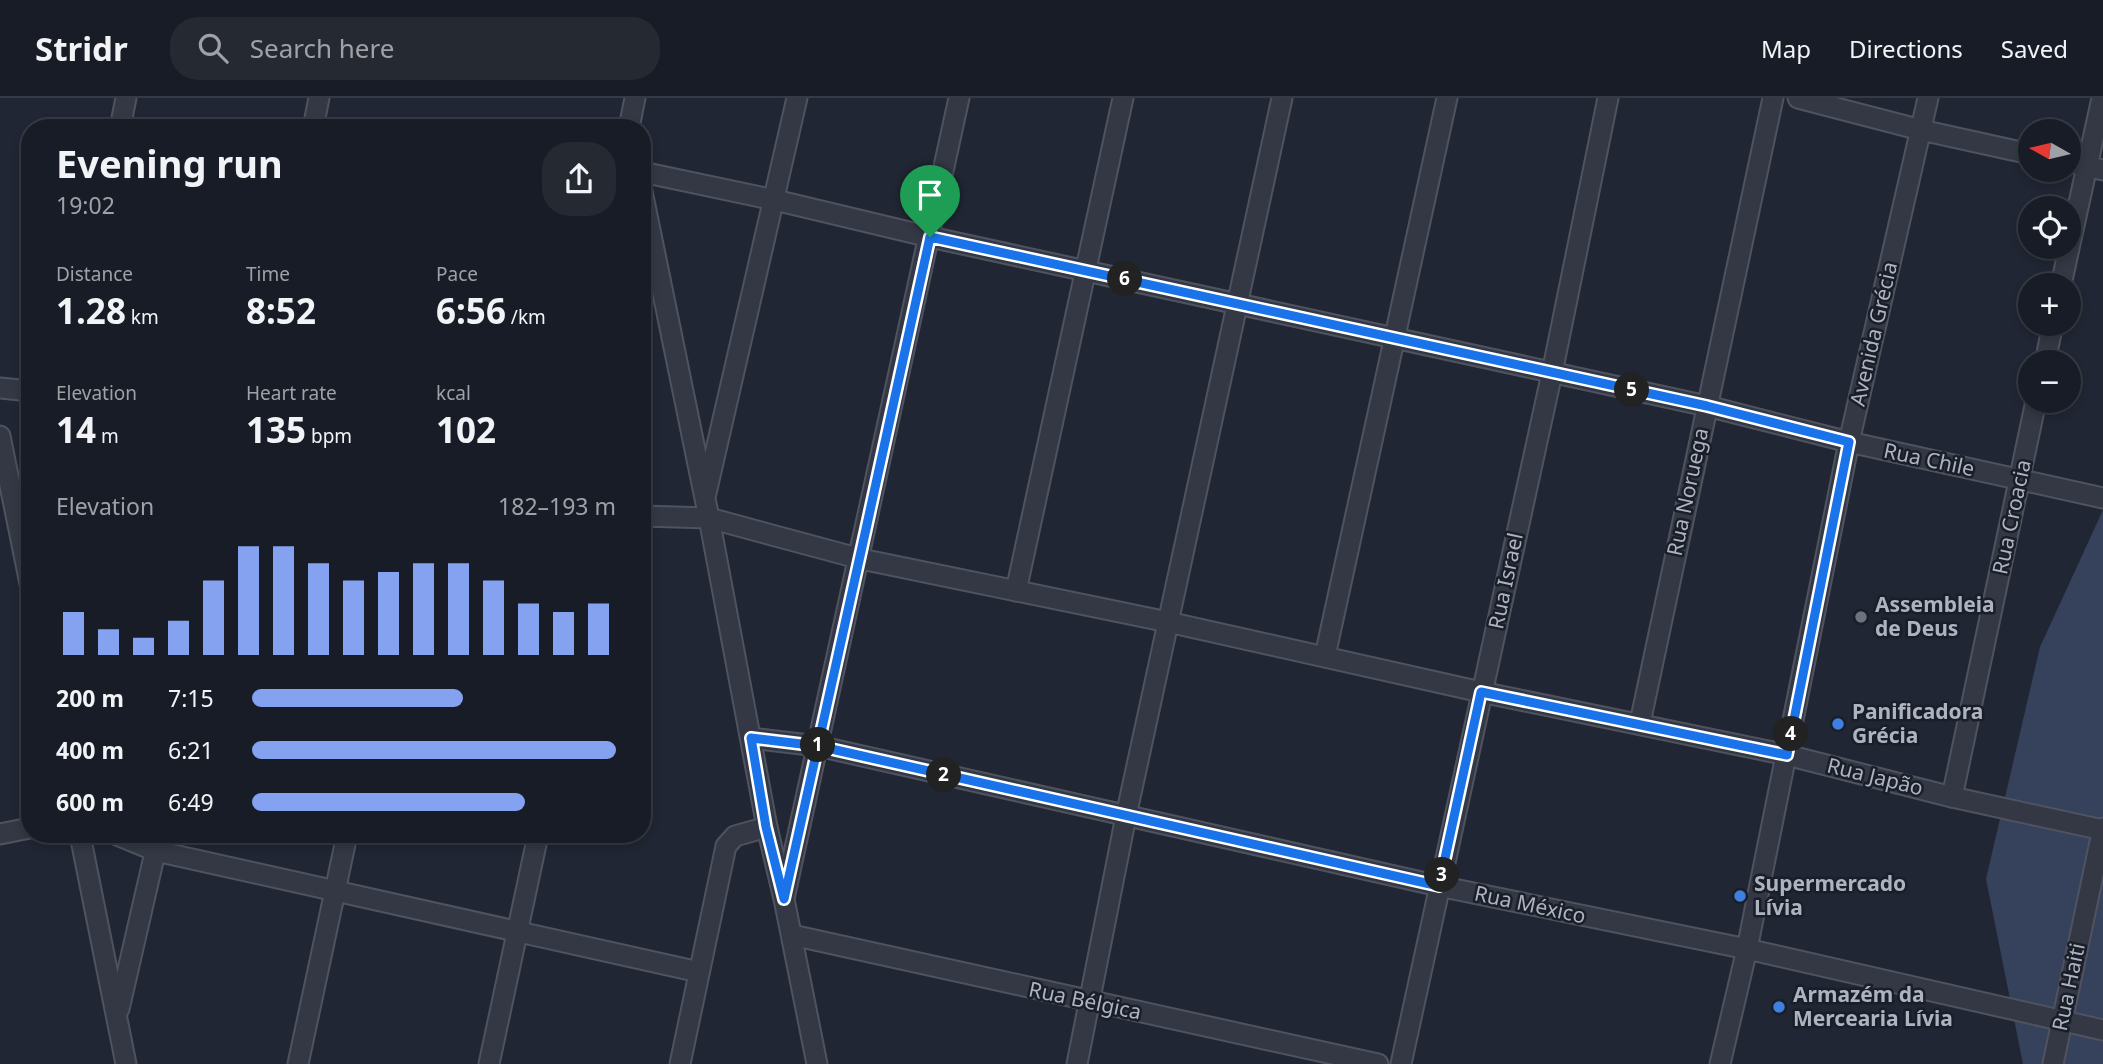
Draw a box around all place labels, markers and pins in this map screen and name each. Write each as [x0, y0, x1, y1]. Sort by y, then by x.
pin [900, 165, 960, 237]
pin: 6 [1108, 262, 1142, 296]
pin: 5 [1614, 372, 1650, 408]
place label: Assembleia de Deus [1875, 590, 1995, 642]
marker: Assembleia de Deus [1853, 609, 1869, 625]
place label: Panificadora Grécia [1852, 697, 1983, 749]
pin: 4 [1774, 716, 1809, 752]
marker: Panificadora Grécia [1830, 716, 1846, 732]
pin: 1 [800, 728, 836, 762]
pin: 2 [926, 758, 962, 792]
pin: 3 [1424, 858, 1460, 892]
place label: Supermercado Lívia [1754, 869, 1906, 921]
marker: Supermercado Lívia [1732, 888, 1748, 904]
place label: Armazém da Mercearia Lívia [1793, 980, 1953, 1032]
marker: Armazém da Mercearia Lívia [1771, 999, 1787, 1015]

